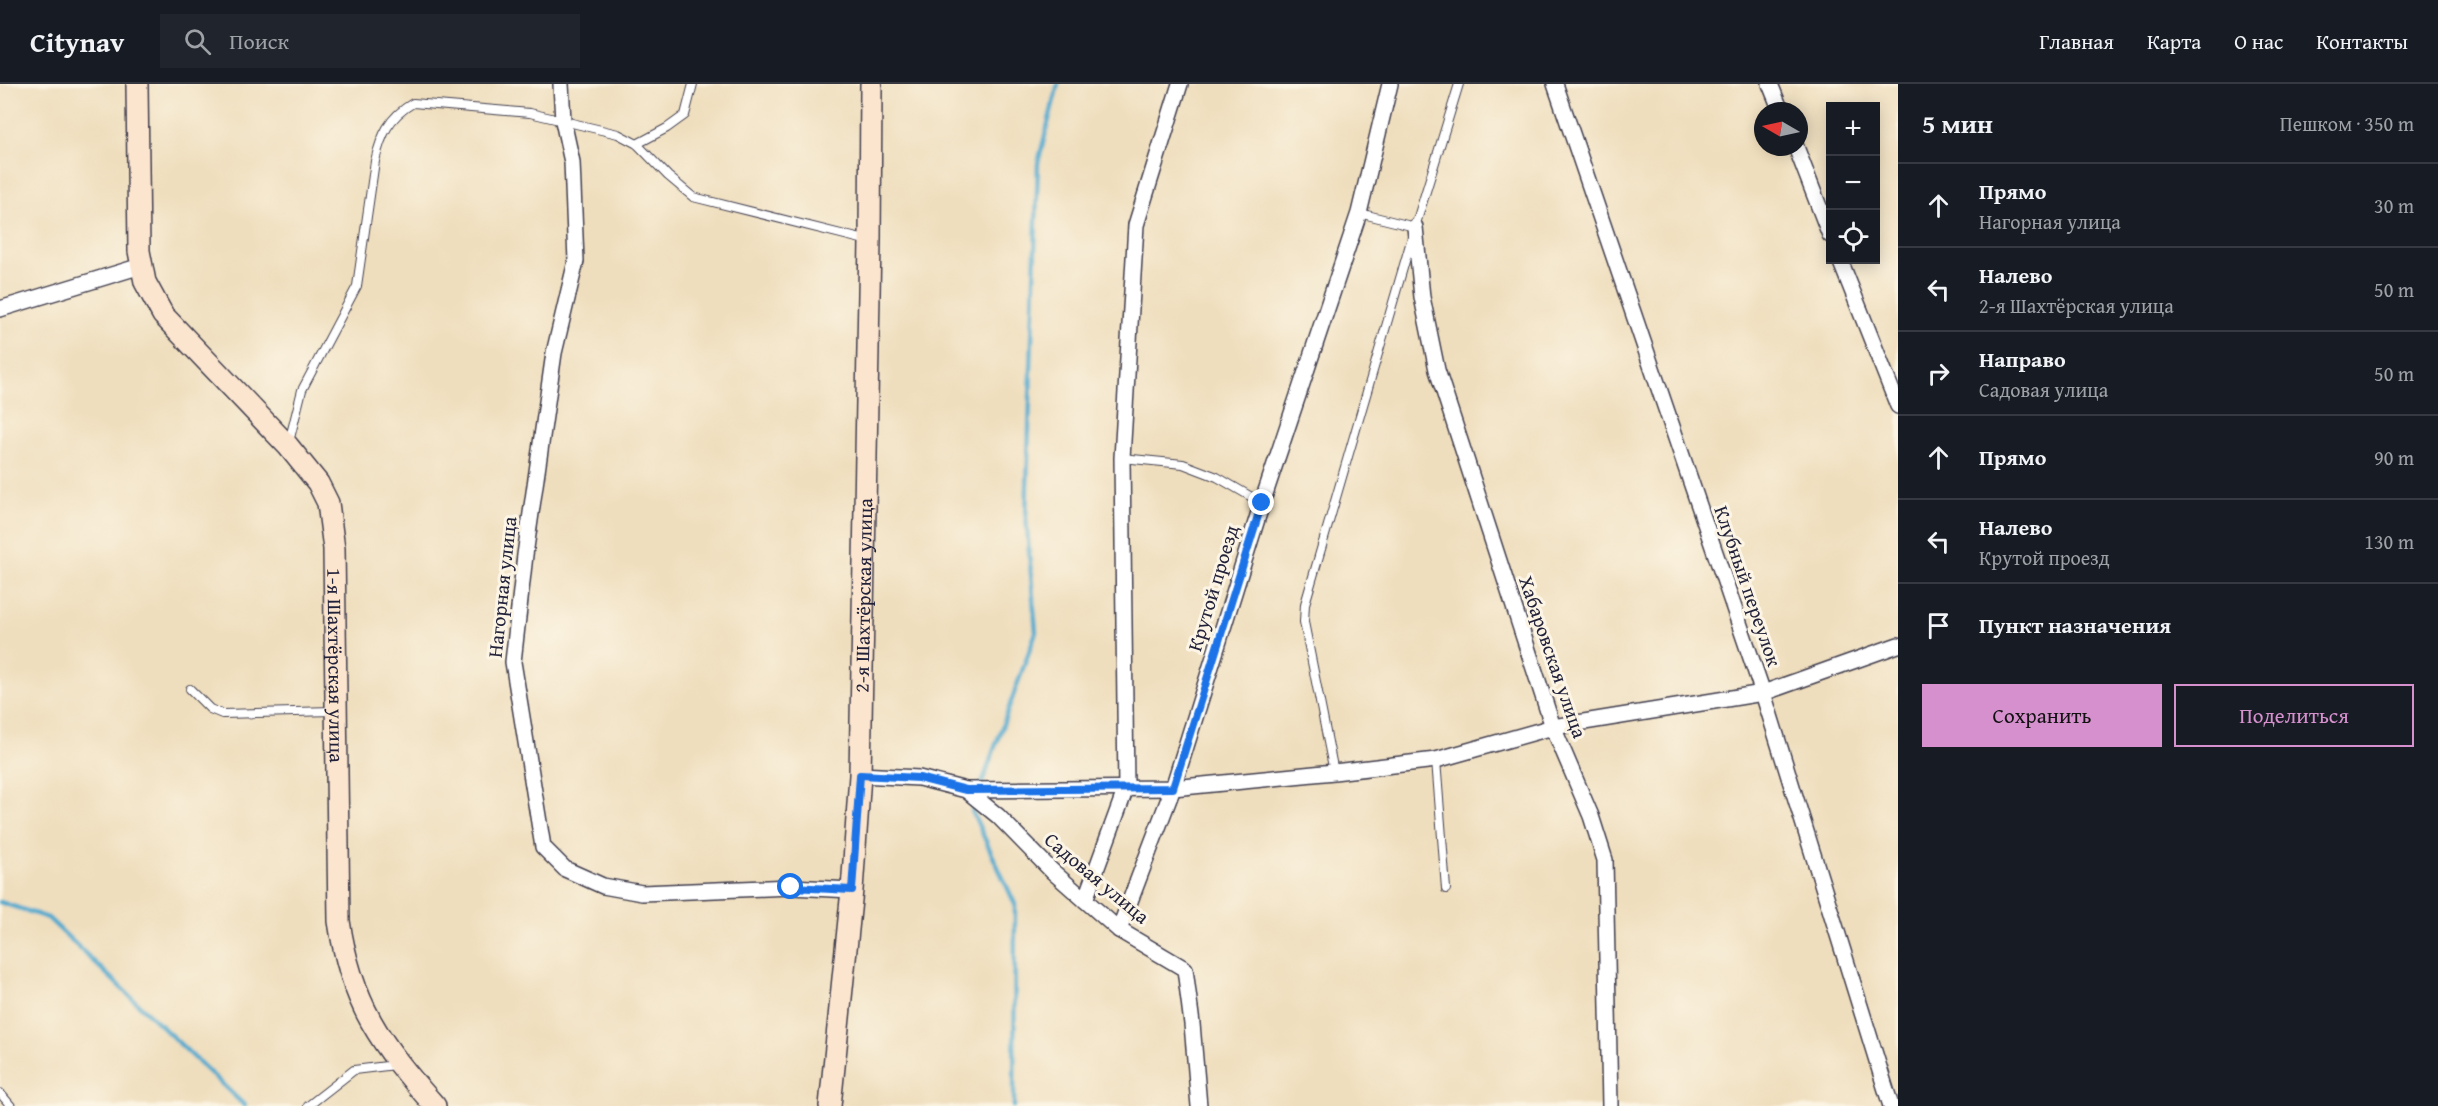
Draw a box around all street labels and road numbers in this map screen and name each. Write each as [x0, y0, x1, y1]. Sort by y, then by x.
street label: 2-я Шахтёрская улица [847, 497, 879, 693]
street label: Клубный переулок [1707, 502, 1790, 671]
street label: Нагорная улица [480, 514, 523, 659]
street label: Крутой проезд [1180, 521, 1246, 655]
street label: 1-я Шахтёрская улица [320, 568, 352, 763]
street label: Хабаровская улица [1512, 572, 1595, 742]
street label: Садовая улица [1038, 825, 1157, 931]

